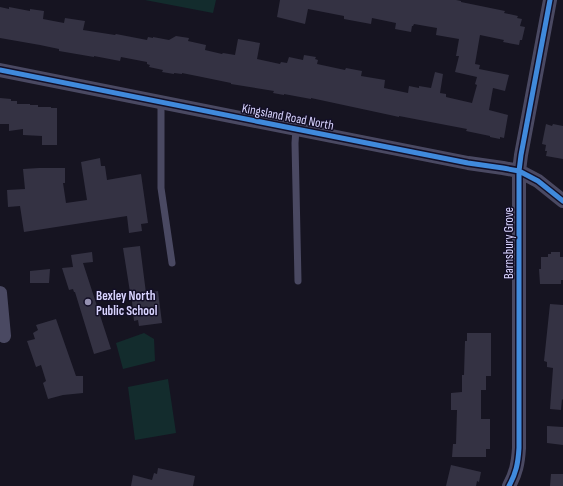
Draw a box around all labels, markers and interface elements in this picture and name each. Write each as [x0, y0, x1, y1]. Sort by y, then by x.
street label: Kingsland Road North [240, 100, 335, 134]
street label: Barnsbury Grove [501, 207, 517, 279]
place label: Bexley North Public School [96, 288, 158, 319]
marker: Bexley North Public School [83, 297, 93, 307]

